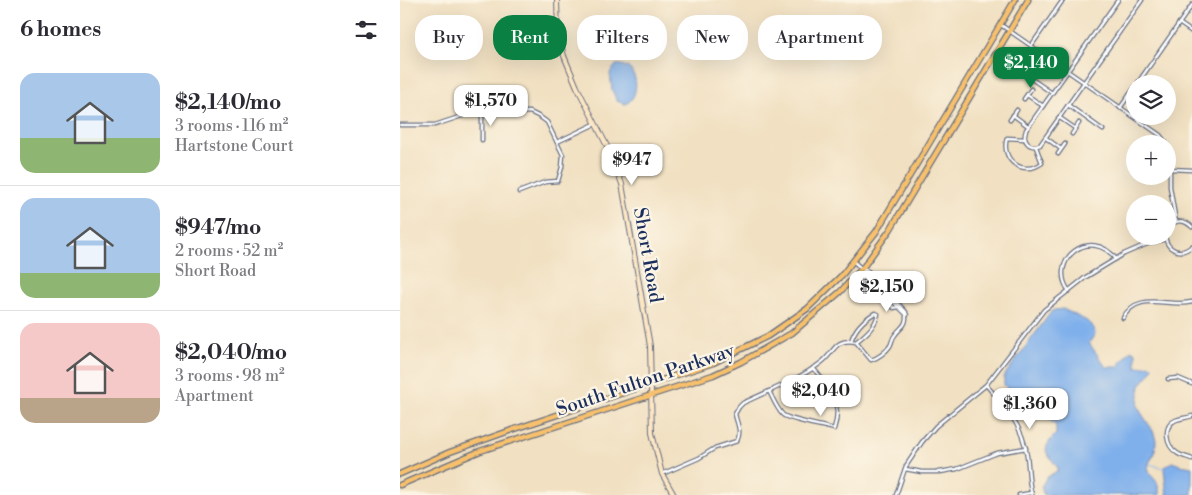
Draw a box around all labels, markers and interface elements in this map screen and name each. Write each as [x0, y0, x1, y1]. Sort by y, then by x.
chip: Buy [415, 15, 483, 60]
chip: Rent [493, 15, 567, 60]
chip: Filters [577, 15, 667, 60]
chip: New [677, 15, 748, 60]
chip: Apartment [758, 15, 882, 60]
icon: filters [352, 16, 380, 44]
text: 6 homes [20, 17, 101, 43]
pin: $2,140 [990, 46, 1072, 89]
text: $2,140 [1004, 53, 1058, 73]
map controls [1126, 75, 1176, 245]
button: layers [1126, 75, 1176, 125]
pin: $1,570 [450, 84, 532, 127]
text: $2,140/mo [175, 90, 281, 116]
text: $1,570 [465, 91, 517, 111]
icon: home [60, 93, 120, 153]
text: 3 rooms · 116 m² [175, 116, 288, 136]
button: + [1126, 135, 1176, 185]
text: Hartstone Court [175, 136, 294, 156]
pin: $947 [602, 144, 662, 186]
text: $947 [613, 150, 651, 170]
button: − [1126, 195, 1176, 245]
street label: Short Road [628, 206, 668, 305]
text: $947/mo [175, 215, 261, 241]
icon: home [60, 218, 120, 278]
text: 2 rooms · 52 m² [175, 241, 283, 261]
text: Short Road [175, 261, 256, 281]
pin: $2,150 [846, 270, 928, 313]
text: $2,150 [860, 277, 914, 297]
street label: South Fulton Parkway [553, 338, 738, 422]
text: $2,040/mo [175, 340, 287, 366]
icon: home [60, 343, 120, 403]
text: 3 rooms · 98 m² [175, 366, 285, 386]
pin: $2,040 [780, 374, 862, 417]
text: $2,040 [792, 381, 850, 401]
text: Apartment [175, 386, 254, 406]
pin: $1,360 [989, 388, 1071, 430]
text: $1,360 [1003, 394, 1057, 414]

